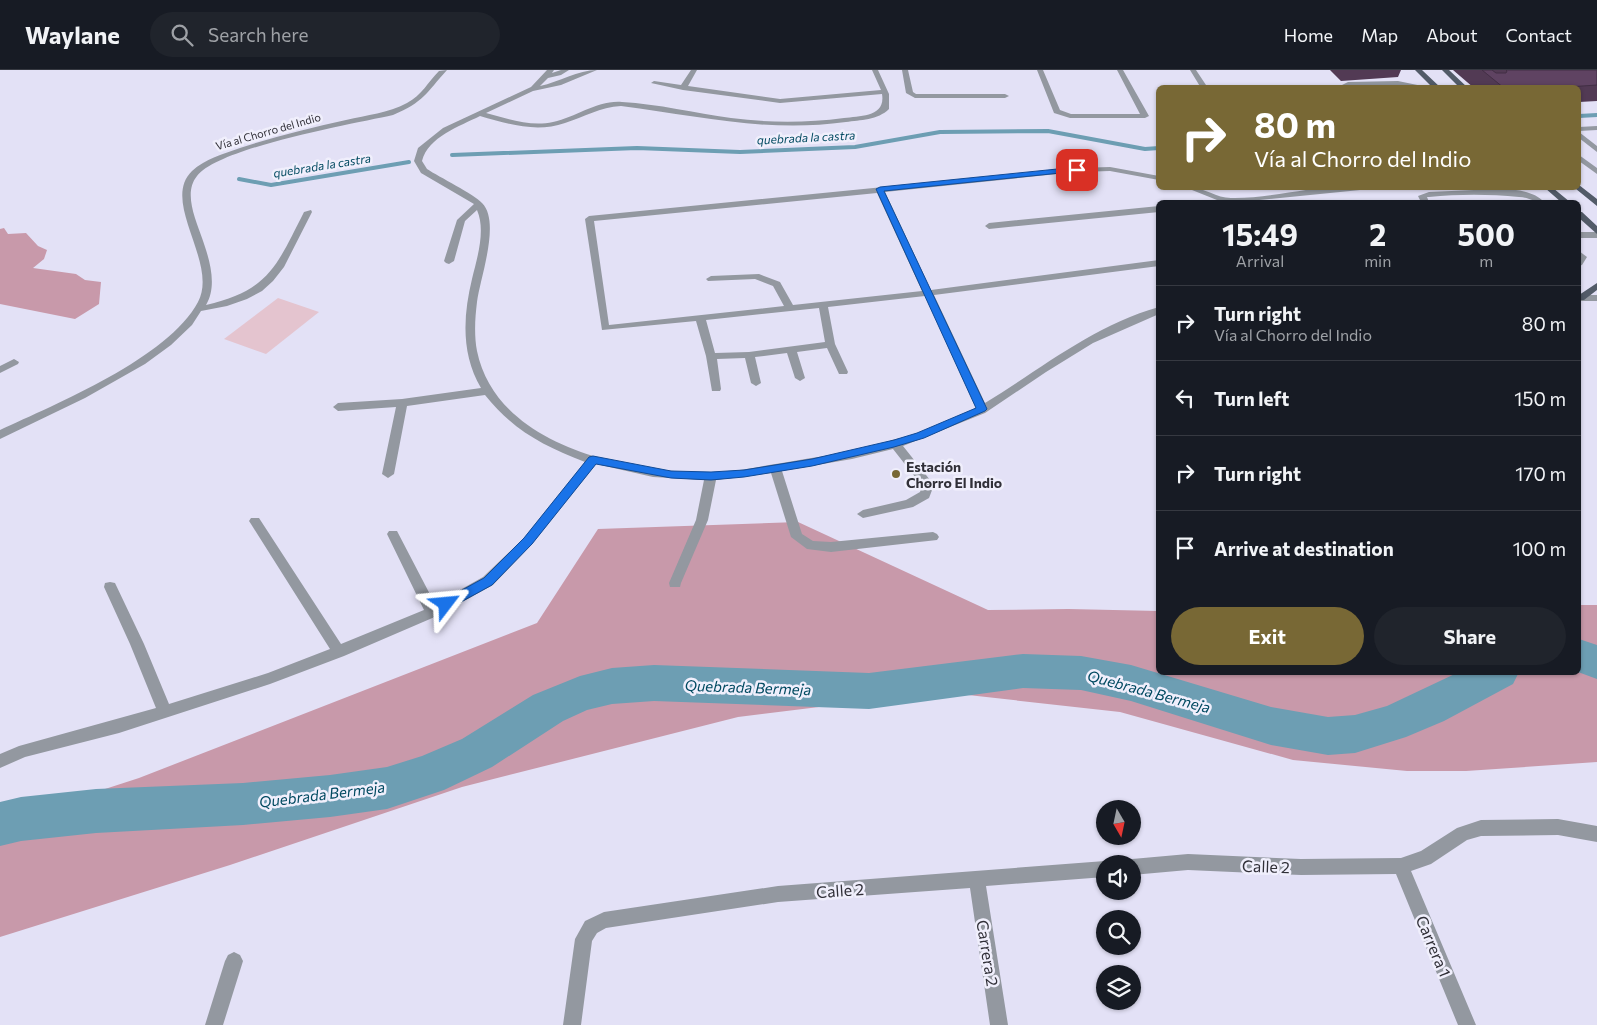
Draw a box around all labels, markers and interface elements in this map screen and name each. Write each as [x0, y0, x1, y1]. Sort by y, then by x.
search box [150, 12, 500, 57]
text: Waylane [25, 20, 120, 49]
icon: search [168, 21, 196, 49]
text: Search here [208, 23, 308, 46]
text: Home [1284, 24, 1333, 46]
text: Map [1361, 24, 1398, 46]
text: About [1426, 24, 1478, 46]
text: Contact [1506, 24, 1572, 46]
text: 80 m [1254, 102, 1336, 145]
icon: right [1171, 105, 1236, 170]
street label: Vía al Chorro del Indio [214, 110, 322, 152]
water label: quebrada la castra [756, 127, 856, 147]
text: Vía al Chorro del Indio [1254, 145, 1471, 172]
pin [1056, 149, 1098, 191]
water label: quebrada la castra [272, 150, 372, 180]
icon: arrive [1063, 156, 1091, 184]
text: 15:49 [1222, 215, 1298, 252]
text: 2 [1369, 215, 1386, 252]
text: 500 [1458, 215, 1515, 252]
text: Arrival [1236, 251, 1284, 270]
text: min [1364, 251, 1391, 270]
text: m [1479, 251, 1493, 270]
text: Turn right [1214, 302, 1301, 325]
icon: right [1171, 309, 1199, 337]
text: 80 m [1522, 312, 1566, 335]
text: Vía al Chorro del Indio [1214, 325, 1372, 344]
icon: left [1171, 384, 1199, 412]
text: Turn left [1214, 387, 1289, 410]
text: 150 m [1514, 387, 1566, 410]
place label: Estación Chorro El Indio [906, 458, 1002, 491]
icon: right [1171, 459, 1199, 487]
text: Turn right [1214, 462, 1301, 485]
text: 170 m [1515, 462, 1566, 485]
marker: Estación Chorro El Indio [890, 468, 902, 480]
icon: arrive [1171, 534, 1199, 562]
text: Arrive at destination [1214, 537, 1394, 560]
text: 100 m [1513, 537, 1566, 560]
position arrow [419, 577, 471, 629]
button: Exit [1171, 607, 1364, 665]
button: Share [1374, 607, 1566, 665]
water label: Quebrada Bermeja [1085, 666, 1213, 716]
water label: Quebrada Bermeja [684, 676, 812, 698]
water label: Quebrada Bermeja [258, 777, 386, 811]
north arrow [1096, 800, 1141, 845]
map controls [1096, 800, 1141, 1010]
button: sound [1096, 855, 1141, 900]
street label: Calle 2 [1242, 856, 1290, 876]
street label: Calle 2 [815, 879, 865, 901]
button: search [1096, 910, 1141, 955]
street label: Carrera 1 [1413, 912, 1455, 980]
street label: Carrera 2 [973, 919, 1003, 988]
button: layers [1096, 965, 1141, 1010]

